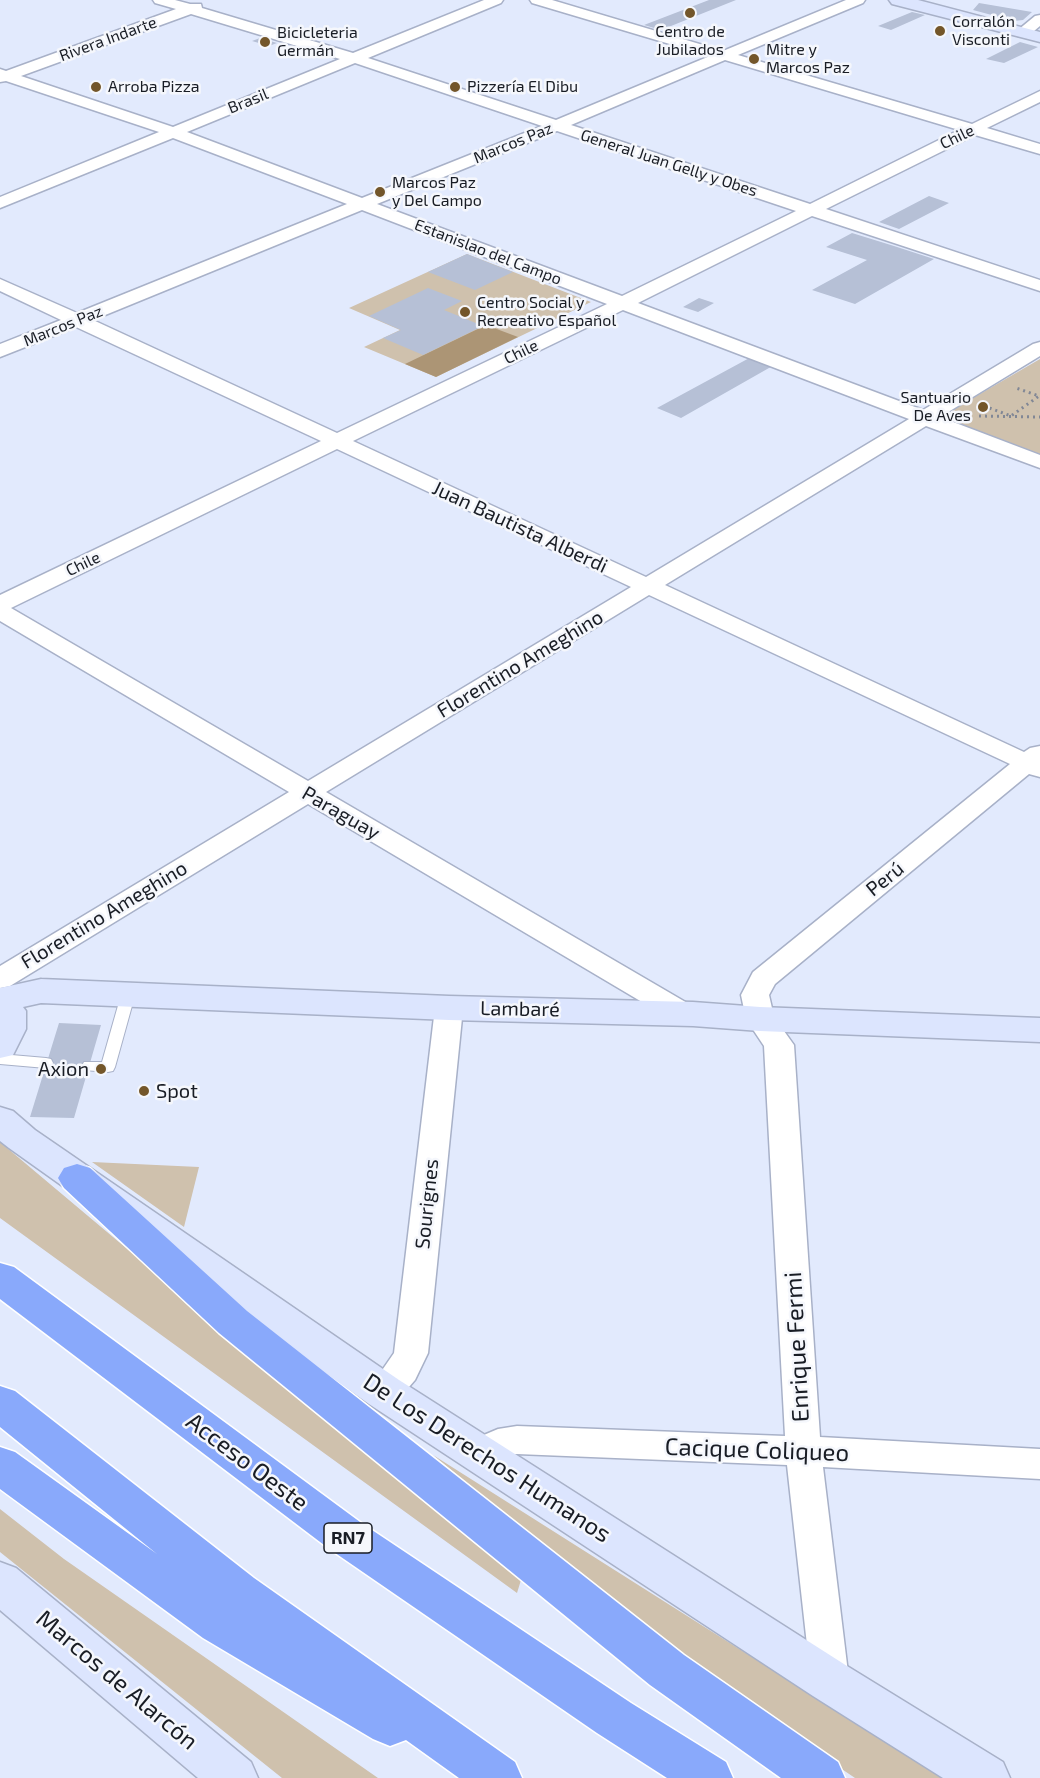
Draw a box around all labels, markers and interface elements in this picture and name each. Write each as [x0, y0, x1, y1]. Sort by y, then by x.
marker: Centro de Jubilados [683, 6, 697, 20]
place label: Corralón Visconti [952, 12, 1015, 50]
street label: Rivera Indarte [57, 13, 159, 65]
place label: Centro de Jubilados [655, 22, 725, 60]
place label: Bicicleteria Germán [277, 23, 358, 61]
marker: Corralón Visconti [933, 24, 947, 38]
marker: Bicicleteria Germán [258, 35, 272, 49]
place label: Mitre y Marcos Paz [766, 40, 850, 78]
marker: Mitre y Marcos Paz [747, 52, 761, 66]
place label: Arroba Pizza [108, 77, 200, 97]
place label: Pizzería El Dibu [467, 77, 578, 97]
marker: Arroba Pizza [89, 80, 103, 94]
marker: Pizzería El Dibu [448, 80, 462, 94]
street label: Brasil [225, 84, 271, 118]
street label: Marcos Paz [471, 118, 555, 168]
street label: Chile [937, 121, 977, 153]
street label: General Juan Gelly y Obes [578, 125, 760, 201]
place label: Marcos Paz y Del Campo [392, 173, 482, 211]
marker: Marcos Paz y Del Campo [373, 185, 387, 199]
street label: Estanislao del Campo [412, 215, 564, 289]
place label: Centro Social y Recreativo Español [477, 293, 616, 331]
street label: Marcos Paz [21, 301, 105, 351]
marker: Centro Social y Recreativo Español [458, 305, 472, 319]
street label: Chile [501, 336, 541, 368]
place label: Santuario De Aves [900, 388, 971, 426]
marker: Santuario De Aves [976, 400, 990, 414]
street label: Juan Bautista Alberdi [429, 476, 611, 578]
street label: Chile [63, 548, 103, 580]
street label: Florentino Ameghino [433, 605, 607, 723]
street label: Paraguay [298, 781, 384, 845]
street label: Florentino Ameghino [17, 856, 191, 974]
street label: Perú [861, 857, 909, 901]
street label: Lambaré [480, 996, 560, 1022]
place label: Axion [38, 1057, 89, 1081]
marker: Axion [94, 1062, 108, 1076]
place label: Spot [156, 1079, 198, 1103]
marker: Spot [137, 1084, 151, 1098]
street label: Sourignes [410, 1158, 444, 1250]
street label: Enrique Fermi [779, 1271, 815, 1423]
street label: De Los Derechos Humanos [358, 1367, 616, 1549]
street label: Acceso Oeste [180, 1407, 314, 1517]
street label: Cacique Coliqueo [664, 1432, 850, 1468]
road number: RN7 [324, 1523, 372, 1553]
street label: Marcos de Alarcón [30, 1604, 204, 1756]

